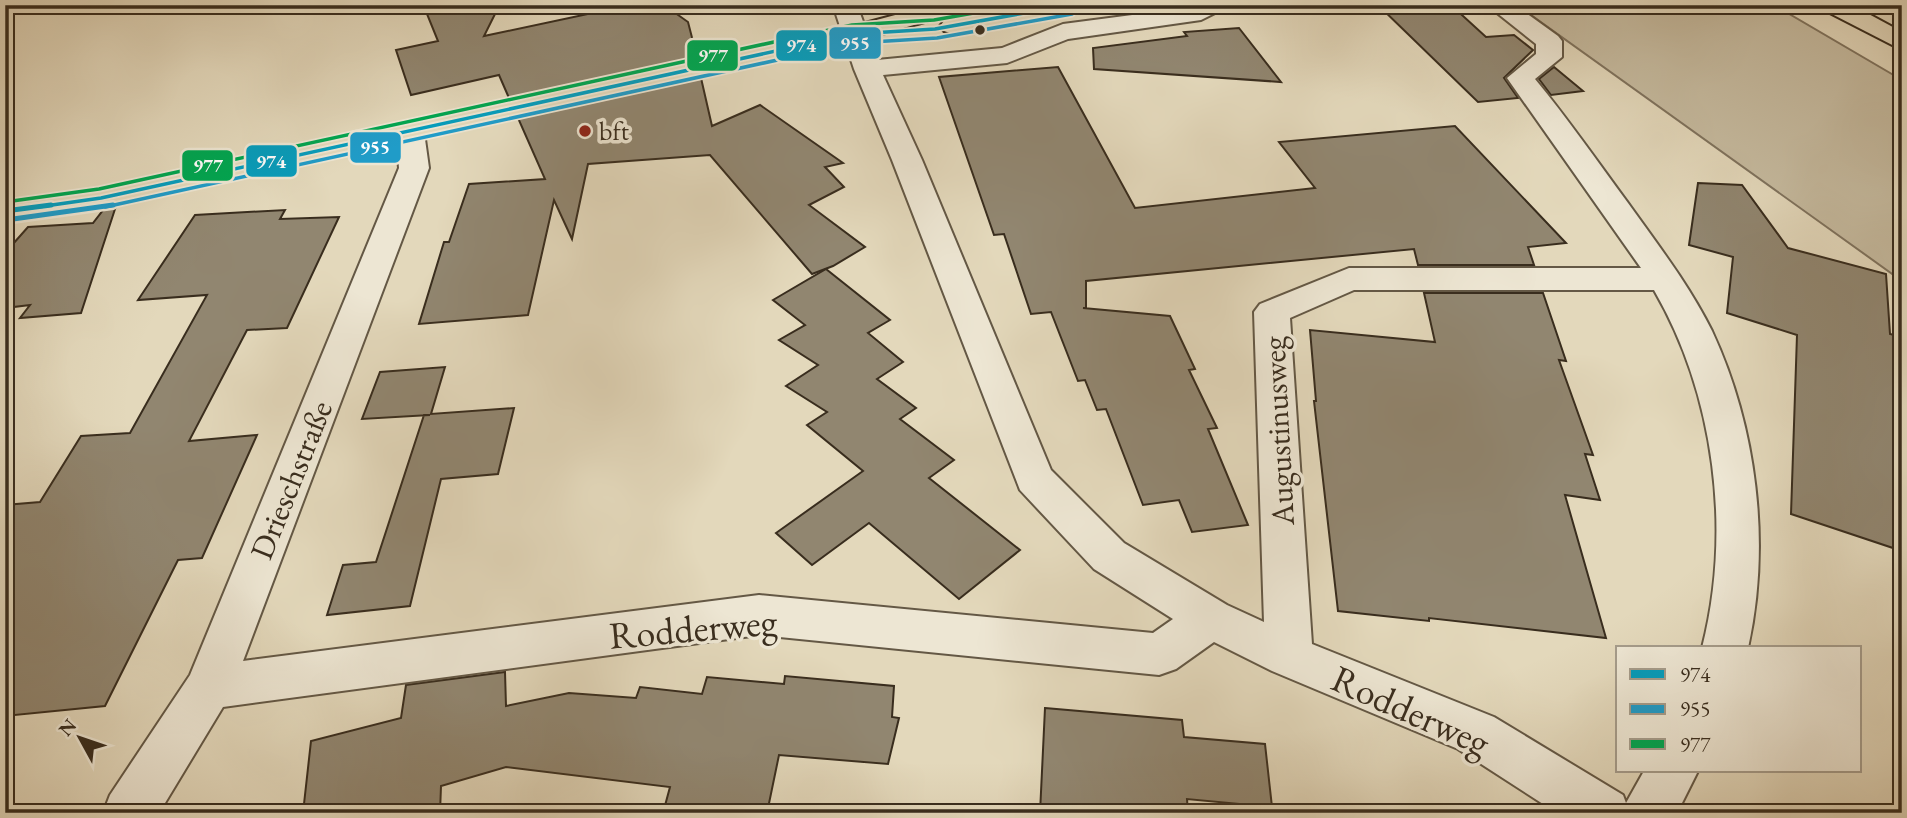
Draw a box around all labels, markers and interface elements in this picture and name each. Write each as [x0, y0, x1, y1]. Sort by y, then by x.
unlabelled marker [973, 23, 987, 37]
line badge: 955 [828, 26, 882, 60]
line badge: 974 [775, 29, 828, 62]
text: 955 [840, 31, 870, 56]
text: 974 [786, 33, 817, 58]
line badge: 977 [686, 39, 739, 72]
text: 977 [698, 43, 729, 68]
place label: bft [599, 114, 629, 148]
marker: bft [577, 123, 593, 139]
line badge: 955 [349, 131, 402, 164]
text: 955 [360, 135, 390, 160]
line badge: 974 [245, 144, 298, 178]
line badge: 977 [181, 149, 234, 182]
text: 974 [256, 149, 287, 174]
text: 977 [193, 153, 224, 178]
street label: Augustinusweg [1252, 334, 1304, 528]
street label: Drieschstraße [240, 395, 342, 565]
street label: Rodderweg [607, 596, 779, 660]
legend [1616, 646, 1862, 772]
street label: Rodderweg [1324, 653, 1498, 767]
text: 974 [1680, 661, 1711, 688]
text: 955 [1680, 695, 1710, 722]
north arrow [46, 702, 116, 772]
text: N [53, 713, 82, 741]
text: 977 [1680, 731, 1711, 758]

